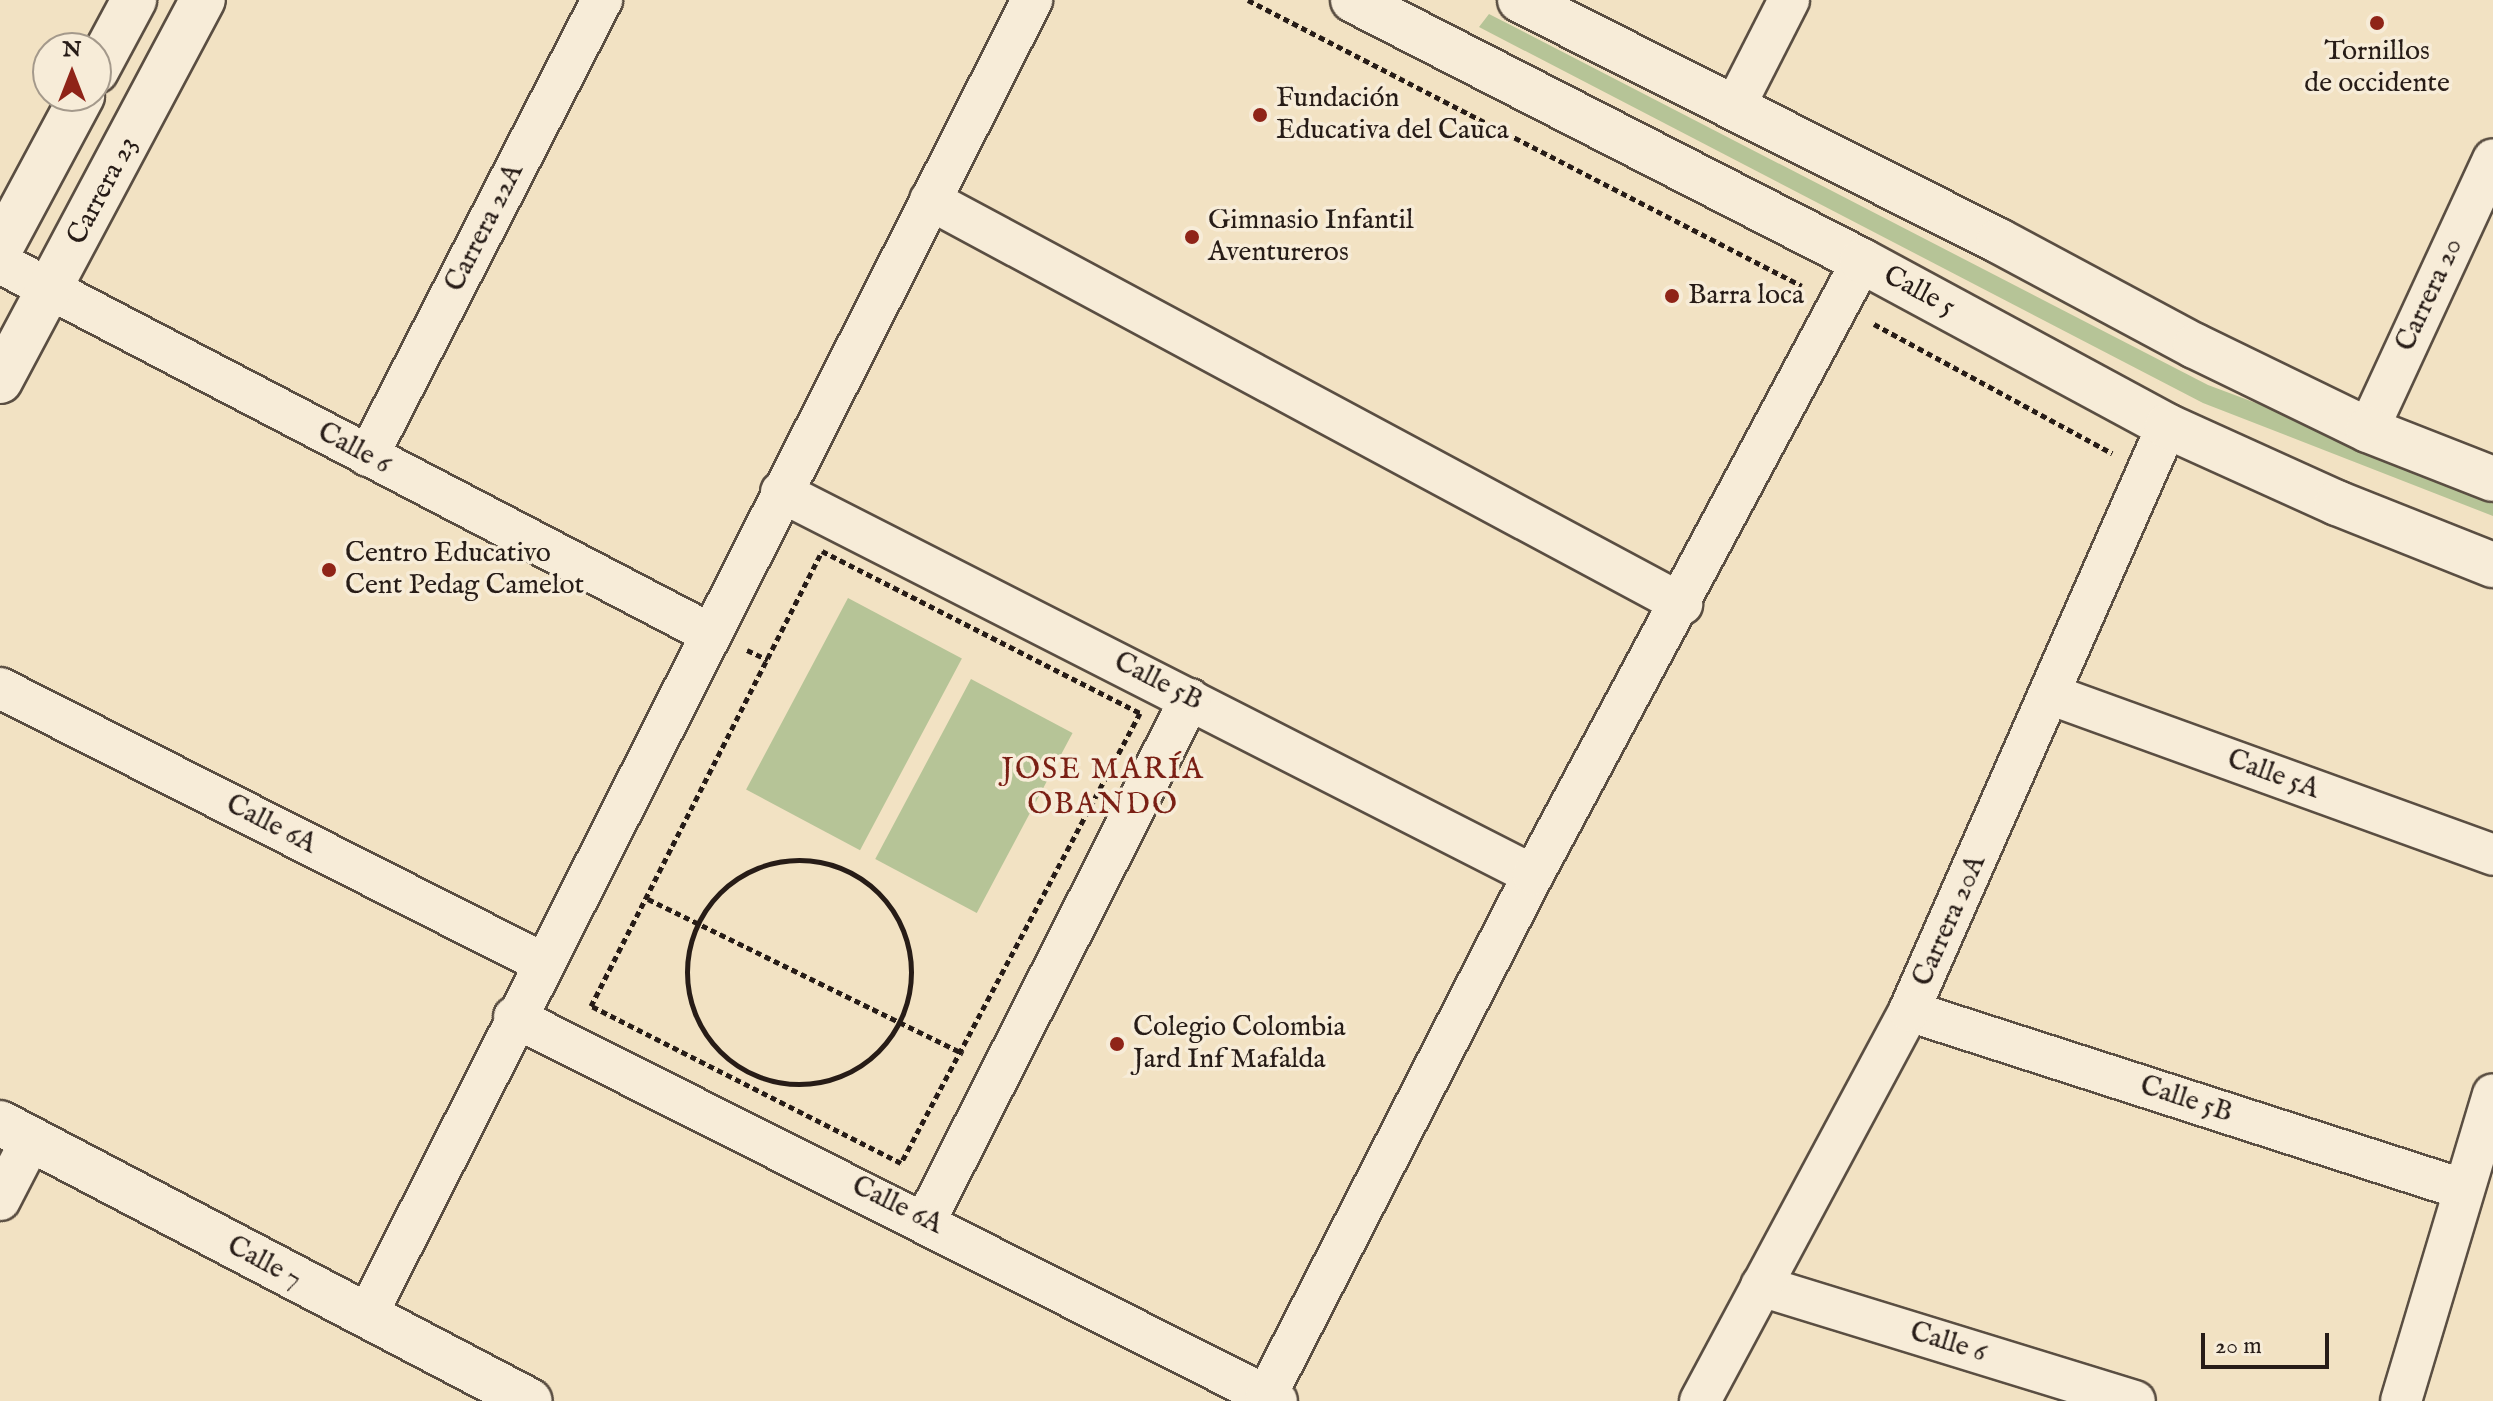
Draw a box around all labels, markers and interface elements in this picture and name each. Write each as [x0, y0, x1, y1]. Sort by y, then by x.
marker: Tornillos de occidente [2368, 14, 2386, 32]
north arrow [32, 32, 112, 112]
place label: Tornillos de occidente [2304, 35, 2450, 101]
text: N [62, 36, 82, 64]
place label: Fundación Educativa del Cauca [1276, 82, 1509, 148]
marker: Fundación Educativa del Cauca [1251, 106, 1269, 124]
street label: Carrera 23 [61, 131, 145, 251]
street label: Carrera 22A [438, 158, 532, 298]
place label: Gimnasio Infantil Aventureros [1208, 204, 1414, 270]
marker: Gimnasio Infantil Aventureros [1183, 228, 1201, 246]
street label: Carrera 20 [2389, 233, 2471, 357]
street label: Calle 5 [1877, 259, 1961, 325]
place label: Barra loca [1688, 279, 1804, 313]
marker: Barra loca [1663, 287, 1681, 305]
street label: Calle 6 [312, 416, 396, 482]
place label: Centro Educativo Cent Pedag Camelot [345, 537, 584, 603]
marker: Centro Educativo Cent Pedag Camelot [320, 561, 338, 579]
street label: Calle 5B [1108, 645, 1208, 719]
street label: Calle 5A [2222, 743, 2324, 807]
district label: JOSE MARÍA OBANDO [1001, 752, 1205, 822]
street label: Calle 6A [220, 788, 322, 862]
street label: Carrera 20A [1906, 850, 1994, 992]
place label: Colegio Colombia Jard Inf Mafalda [1133, 1011, 1346, 1077]
marker: Colegio Colombia Jard Inf Mafalda [1108, 1035, 1126, 1053]
street label: Calle 5B [2136, 1069, 2236, 1131]
street label: Calle 6A [846, 1170, 948, 1242]
street label: Calle 7 [221, 1230, 307, 1296]
street label: Calle 6 [1906, 1316, 1990, 1370]
scale bar [2205, 1317, 2333, 1367]
text: 20 m [2215, 1331, 2262, 1362]

